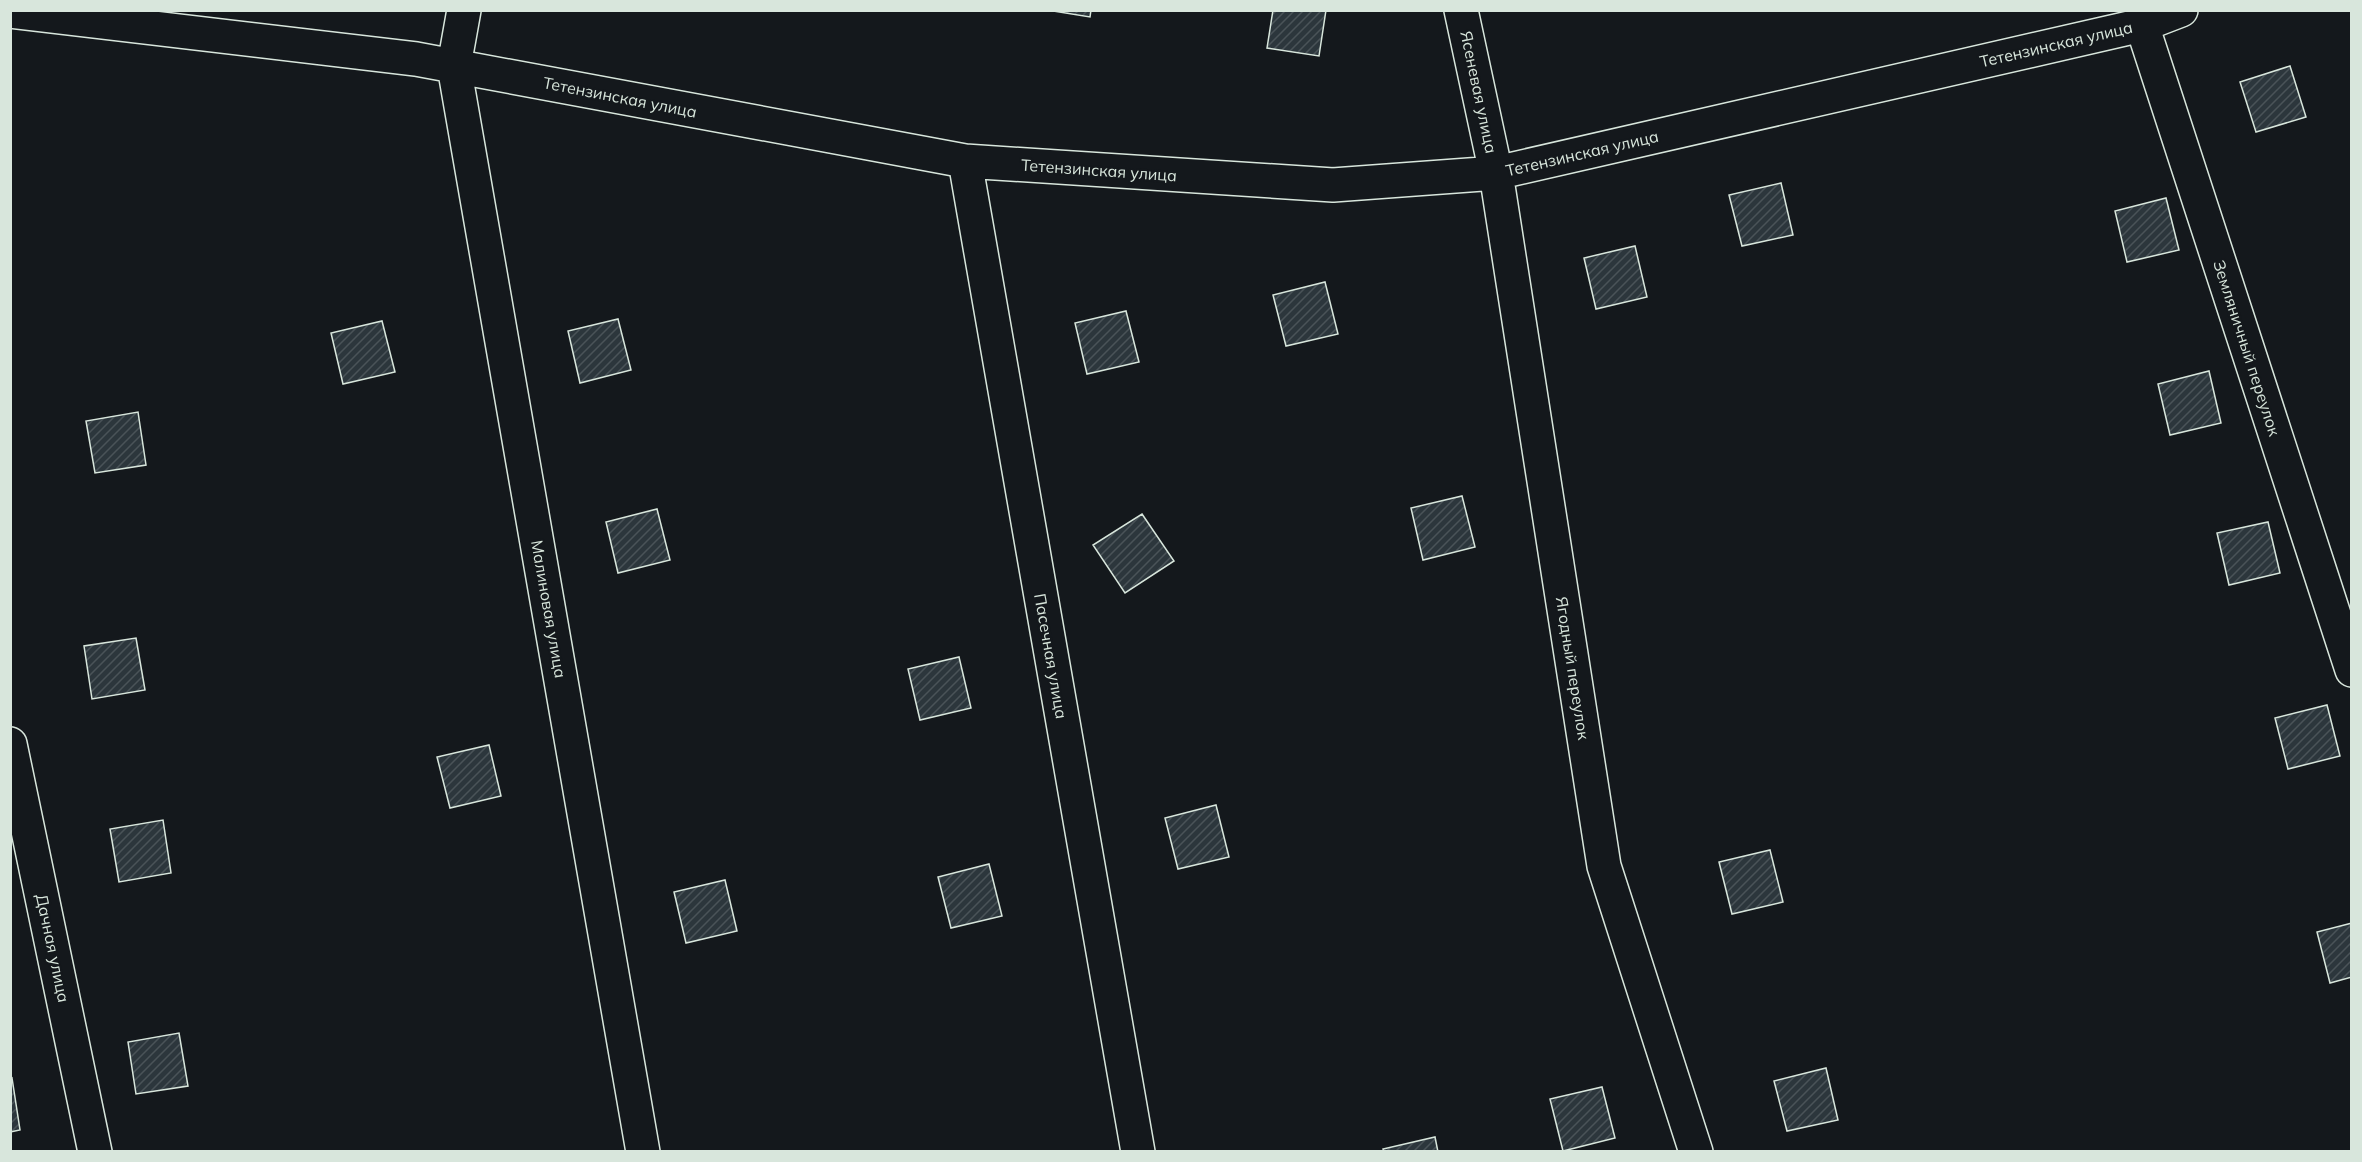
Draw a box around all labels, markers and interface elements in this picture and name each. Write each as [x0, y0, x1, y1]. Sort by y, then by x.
street label: Тетензинская улица [1978, 17, 2134, 71]
street label: Ясеневая улица [1456, 29, 1502, 155]
street label: Тетензинская улица [541, 72, 699, 122]
street label: Тетензинская улица [1504, 126, 1660, 180]
street label: Тетензинская улица [1020, 155, 1178, 185]
street label: Земляничный переулок [2209, 257, 2285, 439]
street label: Малиновая улица [527, 539, 571, 679]
street label: Пасечная улица [1030, 592, 1072, 720]
street label: Ягодный переулок [1552, 595, 1594, 741]
street label: Дачная улица [32, 892, 74, 1004]

